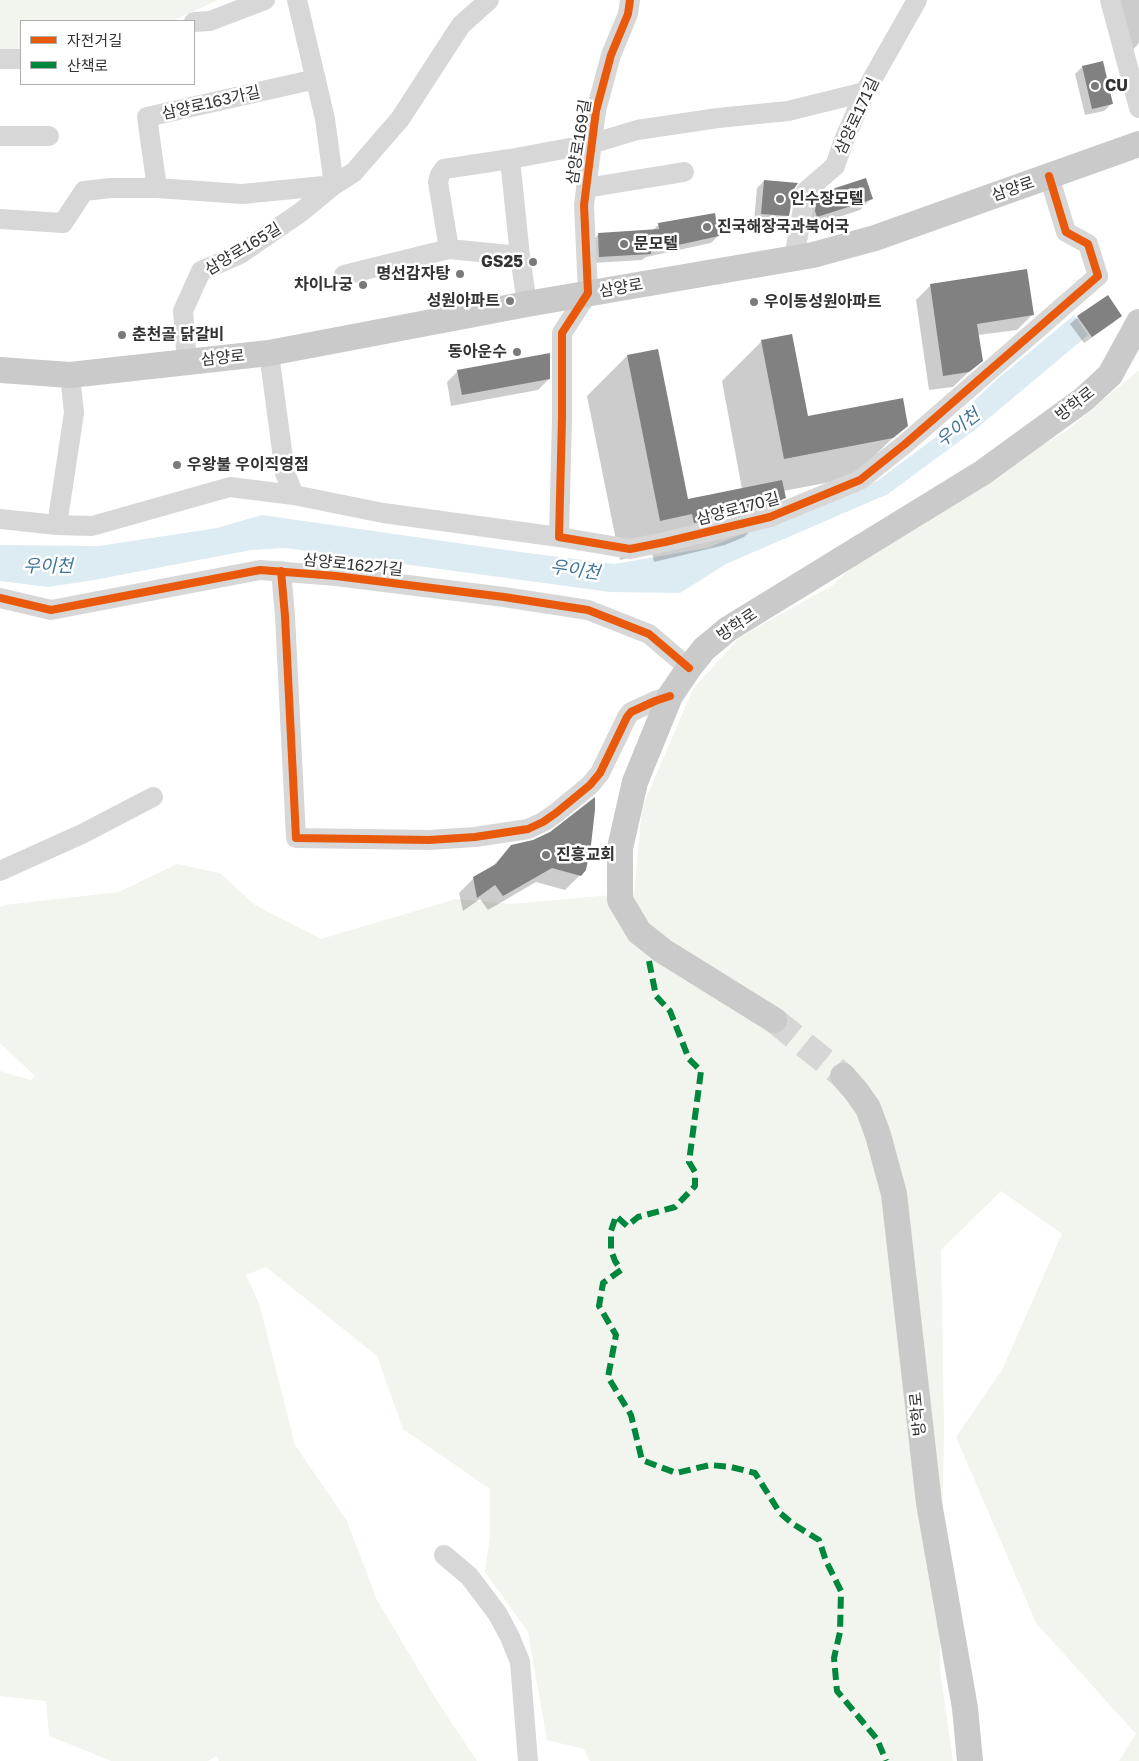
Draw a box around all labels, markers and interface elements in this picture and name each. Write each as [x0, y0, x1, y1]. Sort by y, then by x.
legend [20, 20, 195, 85]
text: 자전거길 [67, 31, 122, 49]
text: 산책로 [67, 56, 108, 74]
street label: 삼양로171길 [831, 74, 883, 158]
place label: CU [1105, 76, 1128, 96]
marker: CU [1089, 80, 1101, 92]
street label: 삼양로163가길 [160, 82, 262, 124]
street label: 삼양로169길 [563, 98, 595, 186]
street label: 삼양로 [989, 173, 1037, 205]
place label: 인수장모텔 [790, 189, 864, 209]
marker: 인수장모텔 [774, 193, 786, 205]
place label: 진국해장국과북어국 [717, 217, 849, 237]
street label: 삼양로165길 [201, 219, 285, 279]
marker: 진국해장국과북어국 [701, 221, 713, 233]
place label: 문모텔 [634, 234, 678, 254]
marker: 문모텔 [618, 238, 630, 250]
place label: GS25 [481, 252, 523, 272]
marker: GS25 [527, 256, 539, 268]
place label: 명선감자탕 [376, 264, 450, 284]
marker: 명선감자탕 [454, 268, 466, 280]
place label: 차이나궁 [294, 275, 353, 295]
street label: 삼양로 [598, 275, 644, 301]
marker: 차이나궁 [357, 279, 369, 291]
place label: 성원아파트 [426, 291, 500, 311]
place label: 우이동성원아파트 [764, 292, 882, 312]
marker: 성원아파트 [504, 295, 516, 307]
marker: 우이동성원아파트 [748, 296, 760, 308]
place label: 춘천골 닭갈비 [132, 325, 224, 345]
marker: 춘천골 닭갈비 [116, 329, 128, 341]
place label: 동아운수 [448, 342, 507, 362]
street label: 삼양로 [200, 346, 246, 370]
marker: 동아운수 [511, 346, 523, 358]
street label: 방학로 [1052, 383, 1098, 425]
water label: 우이천 [932, 404, 984, 452]
place label: 우왕불 우이직영점 [187, 455, 309, 475]
marker: 우왕불 우이직영점 [171, 459, 183, 471]
street label: 삼양로170길 [694, 489, 782, 529]
street label: 삼양로162가길 [302, 550, 404, 580]
water label: 우이천 [23, 555, 73, 577]
water label: 우이천 [549, 556, 601, 584]
street label: 방학로 [713, 605, 761, 645]
place label: 진흥교회 [556, 845, 615, 865]
marker: 진흥교회 [540, 849, 552, 861]
street label: 방학로 [906, 1391, 930, 1437]

